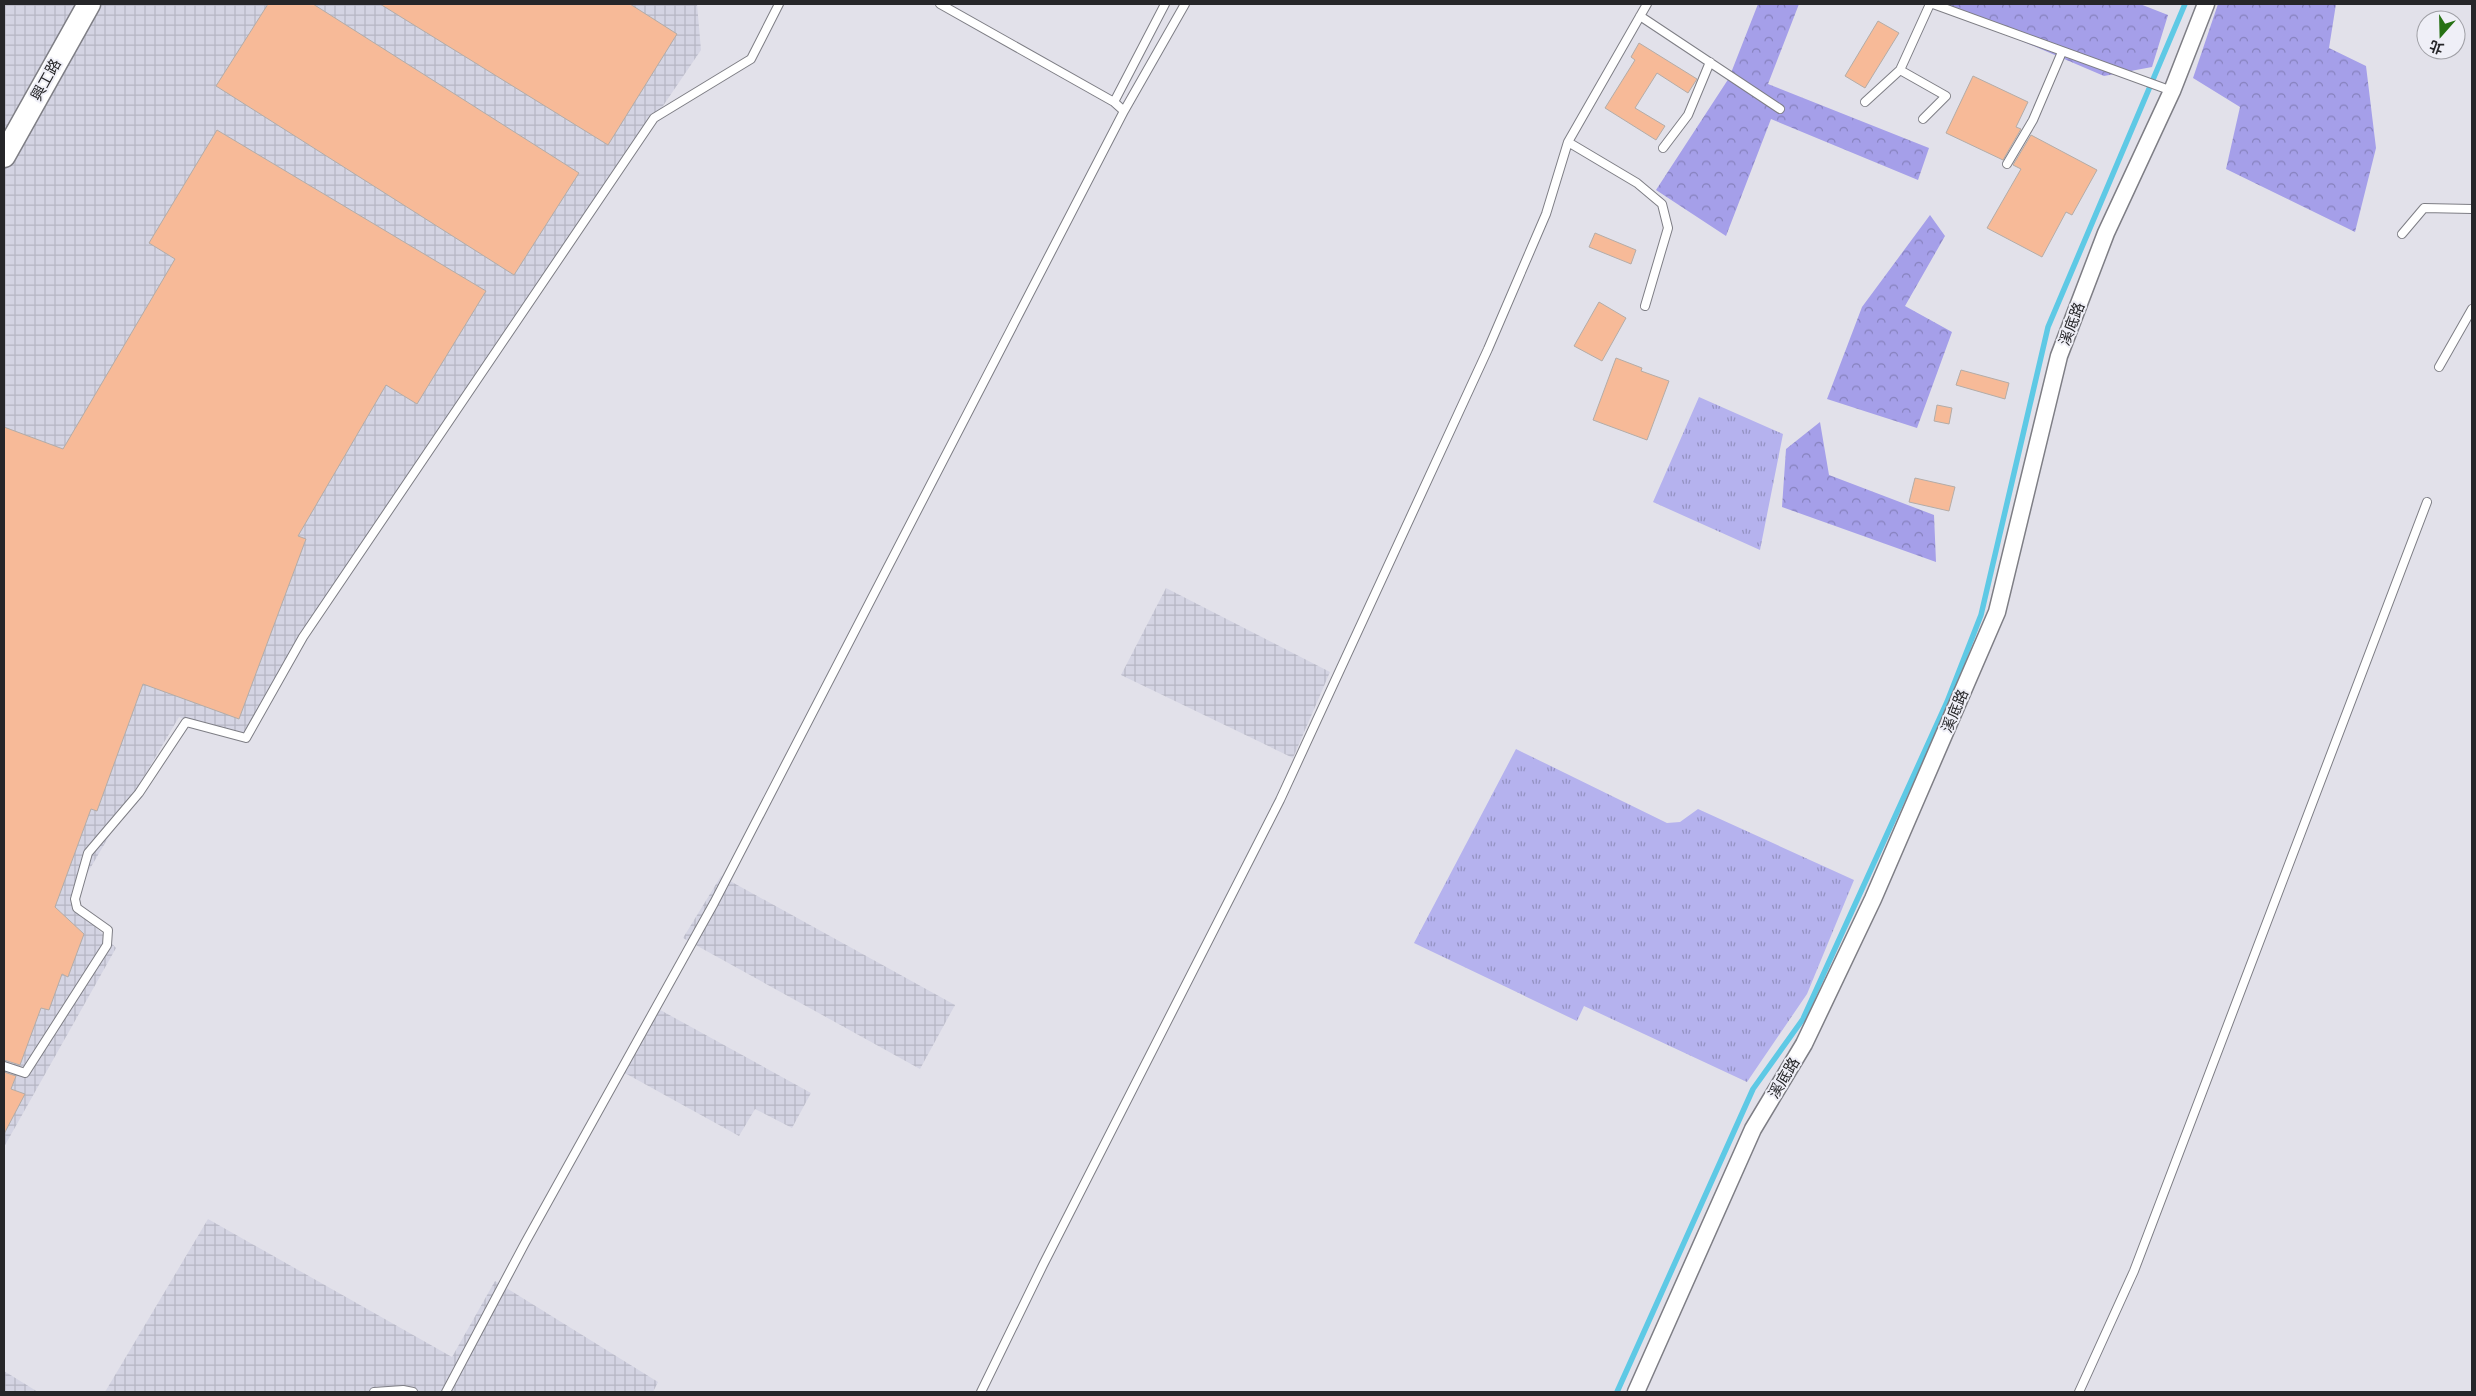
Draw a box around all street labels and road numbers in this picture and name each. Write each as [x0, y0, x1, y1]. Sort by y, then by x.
street label: 興工路 [28, 56, 64, 104]
street label: 溪底路 [2056, 300, 2088, 348]
street label: 溪底路 [1939, 687, 1971, 735]
street label: 溪底路 [1766, 1055, 1802, 1101]

